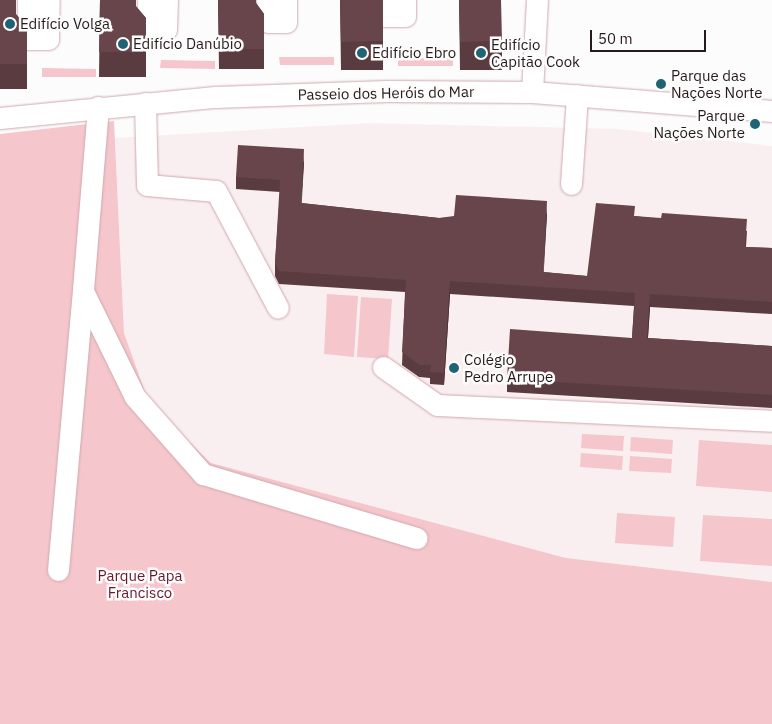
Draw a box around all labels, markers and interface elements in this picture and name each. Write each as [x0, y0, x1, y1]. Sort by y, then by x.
place label: Edifício Volga [20, 15, 110, 33]
marker: Edifício Volga [4, 18, 16, 30]
scale bar [592, 20, 708, 52]
text: 50 m [598, 29, 633, 48]
place label: Edifício Danúbio [133, 35, 242, 53]
place label: Edifício Capitão Cook [491, 35, 580, 70]
marker: Edifício Danúbio [117, 38, 129, 50]
place label: Edifício Ebro [372, 44, 456, 62]
marker: Edifício Ebro [356, 47, 368, 59]
marker: Edifício Capitão Cook [475, 47, 487, 59]
place label: Parque das Nações Norte [671, 66, 763, 101]
marker: Parque das Nações Norte [655, 78, 667, 90]
street label: Passeio dos Heróis do Mar [297, 82, 475, 104]
place label: Parque Nações Norte [653, 106, 745, 141]
marker: Parque Nações Norte [749, 118, 761, 130]
place label: Colégio Pedro Arrupe [464, 350, 553, 385]
marker: Colégio Pedro Arrupe [448, 362, 460, 374]
park label: Parque Papa Francisco [97, 566, 183, 601]

